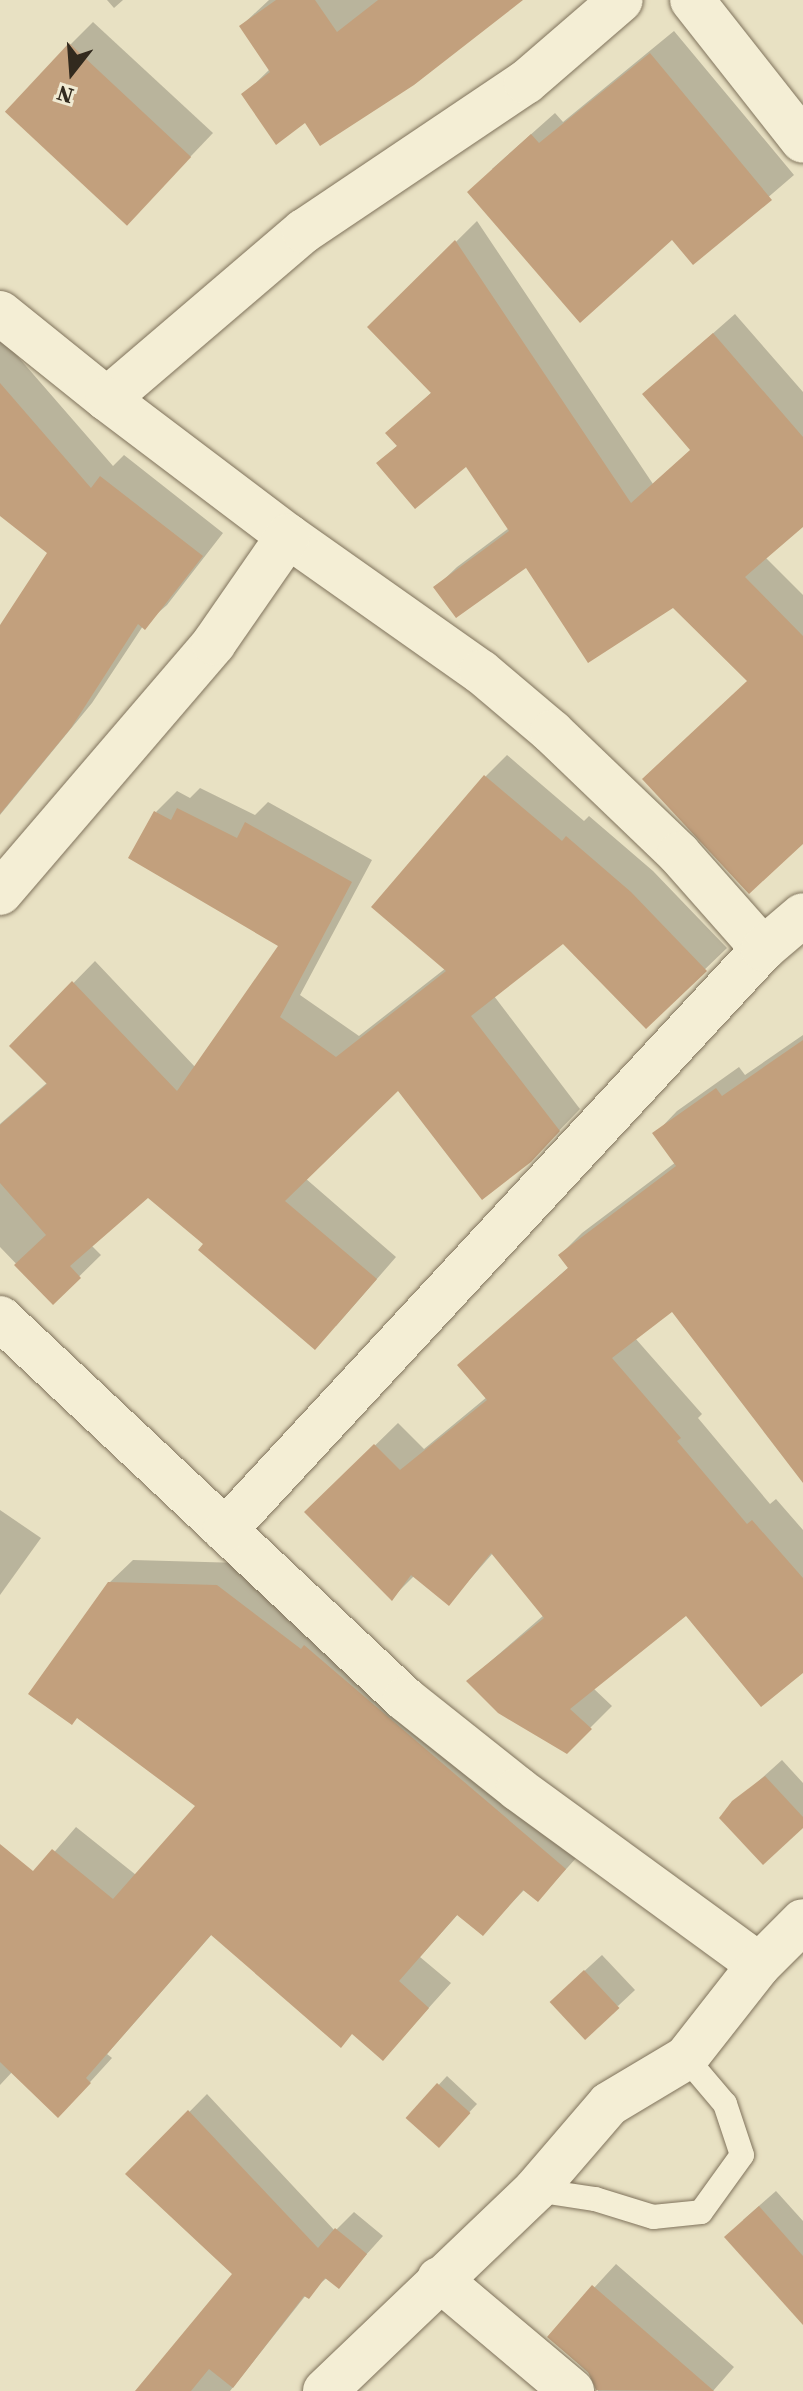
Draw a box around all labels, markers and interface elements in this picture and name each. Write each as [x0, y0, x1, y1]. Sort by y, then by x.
north arrow [32, 32, 112, 112]
text: N [53, 78, 77, 112]

